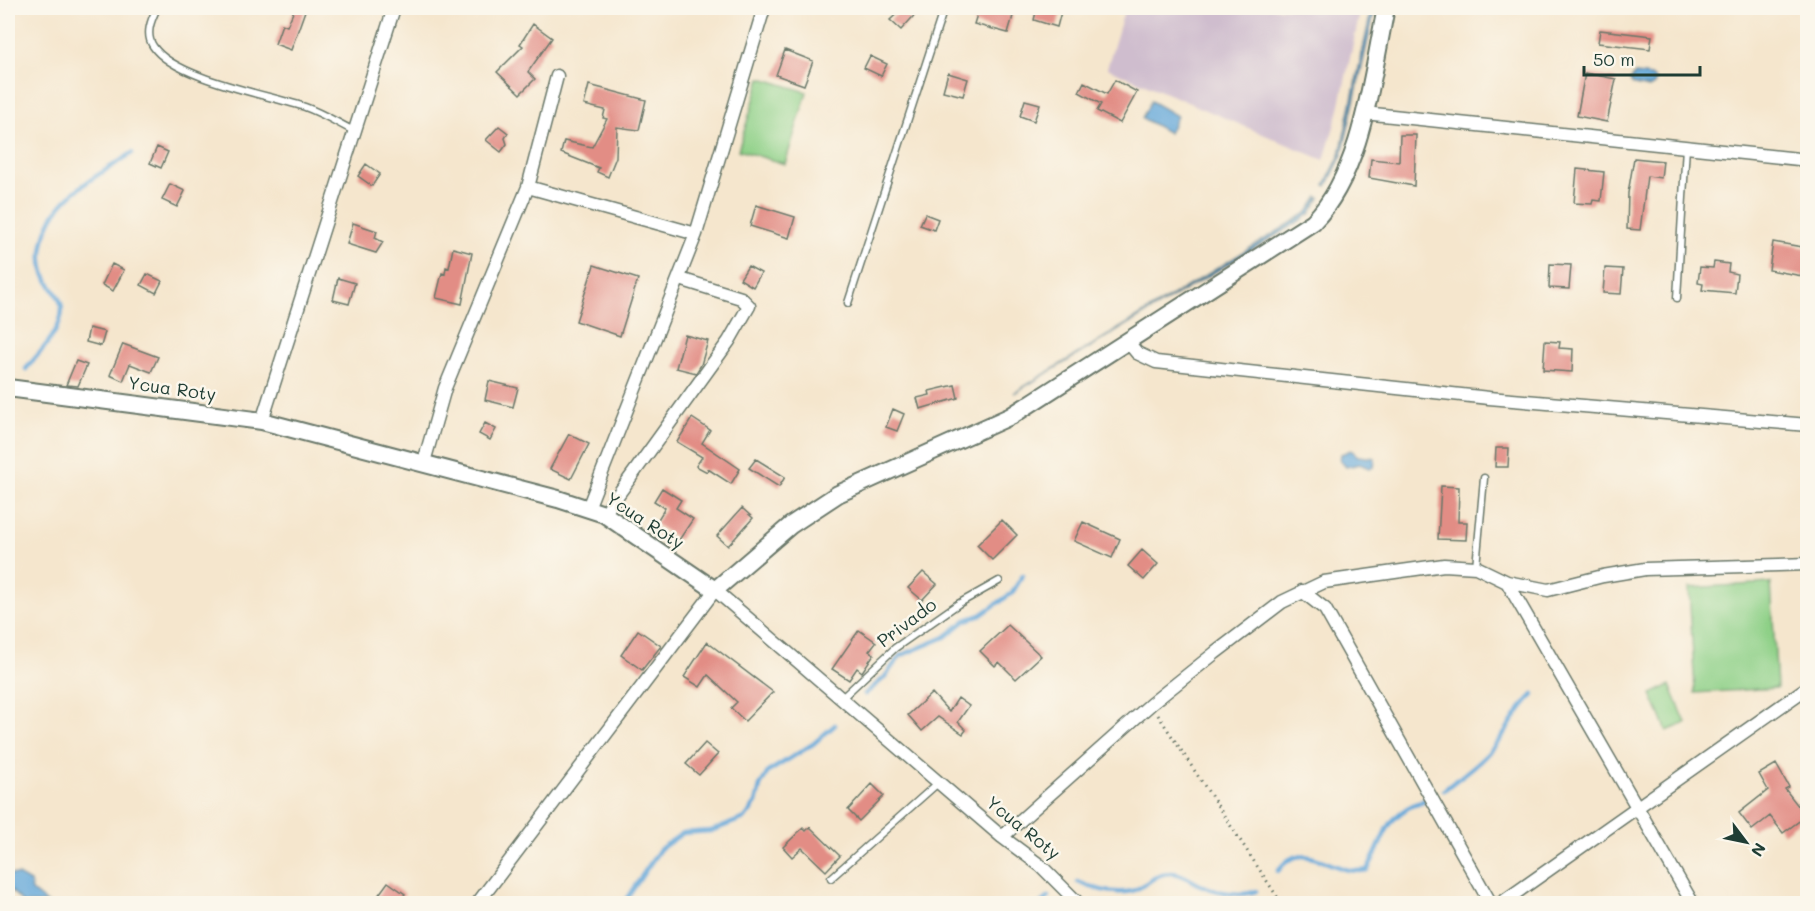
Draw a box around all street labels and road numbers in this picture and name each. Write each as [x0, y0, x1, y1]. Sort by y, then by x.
street label: Ycua Roty [127, 370, 218, 406]
street label: Ycua Roty [602, 486, 689, 554]
street label: Privado [872, 592, 941, 652]
street label: Ycua Roty [982, 790, 1066, 864]

